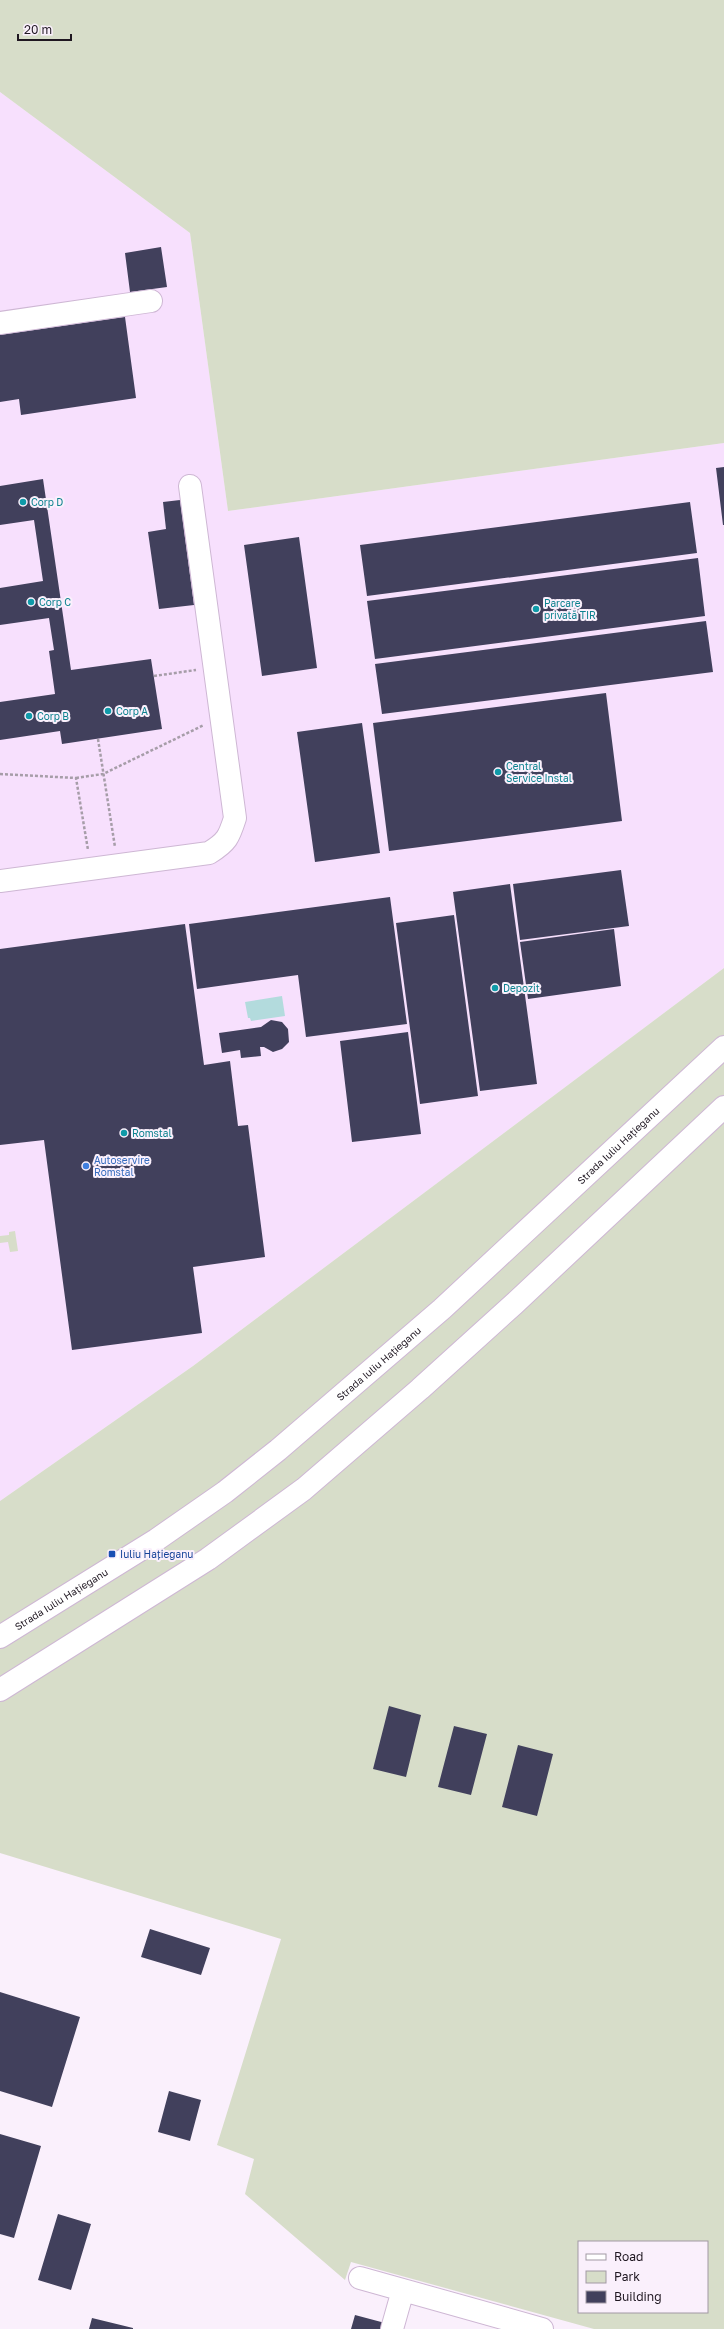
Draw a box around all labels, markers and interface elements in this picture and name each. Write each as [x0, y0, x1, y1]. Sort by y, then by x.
scale bar [18, 16, 71, 42]
text: 20 m [24, 22, 52, 37]
place label: Corp D [31, 496, 63, 508]
marker: Corp D [18, 497, 28, 507]
place label: Corp C [39, 596, 71, 608]
marker: Corp C [26, 597, 36, 607]
place label: Parcare privată TIR [544, 597, 596, 621]
marker: Parcare privată TIR [531, 604, 541, 614]
place label: Corp A [116, 705, 148, 717]
marker: Corp A [103, 706, 113, 716]
place label: Corp B [37, 710, 69, 722]
marker: Corp B [24, 711, 34, 721]
place label: Central Service Instal [506, 760, 572, 784]
marker: Central Service Instal [493, 767, 503, 777]
place label: Depozit [503, 982, 540, 994]
marker: Depozit [490, 983, 500, 993]
street label: Strada Iuliu Hațieganu [575, 1104, 662, 1186]
place label: Romstal [132, 1127, 172, 1139]
marker: Romstal [119, 1128, 129, 1138]
place label: Autoservire Romstal [94, 1154, 150, 1178]
marker: Autoservire Romstal [81, 1161, 91, 1171]
street label: Strada Iuliu Hațieganu [334, 1324, 423, 1403]
place label: Iuliu Hațieganu [120, 1548, 193, 1561]
marker: Iuliu Hațieganu [107, 1549, 117, 1559]
street label: Strada Iuliu Hațieganu [12, 1566, 110, 1632]
legend [578, 2241, 708, 2313]
text: Road [614, 2249, 643, 2264]
text: Park [614, 2269, 640, 2284]
text: Building [614, 2289, 662, 2304]

